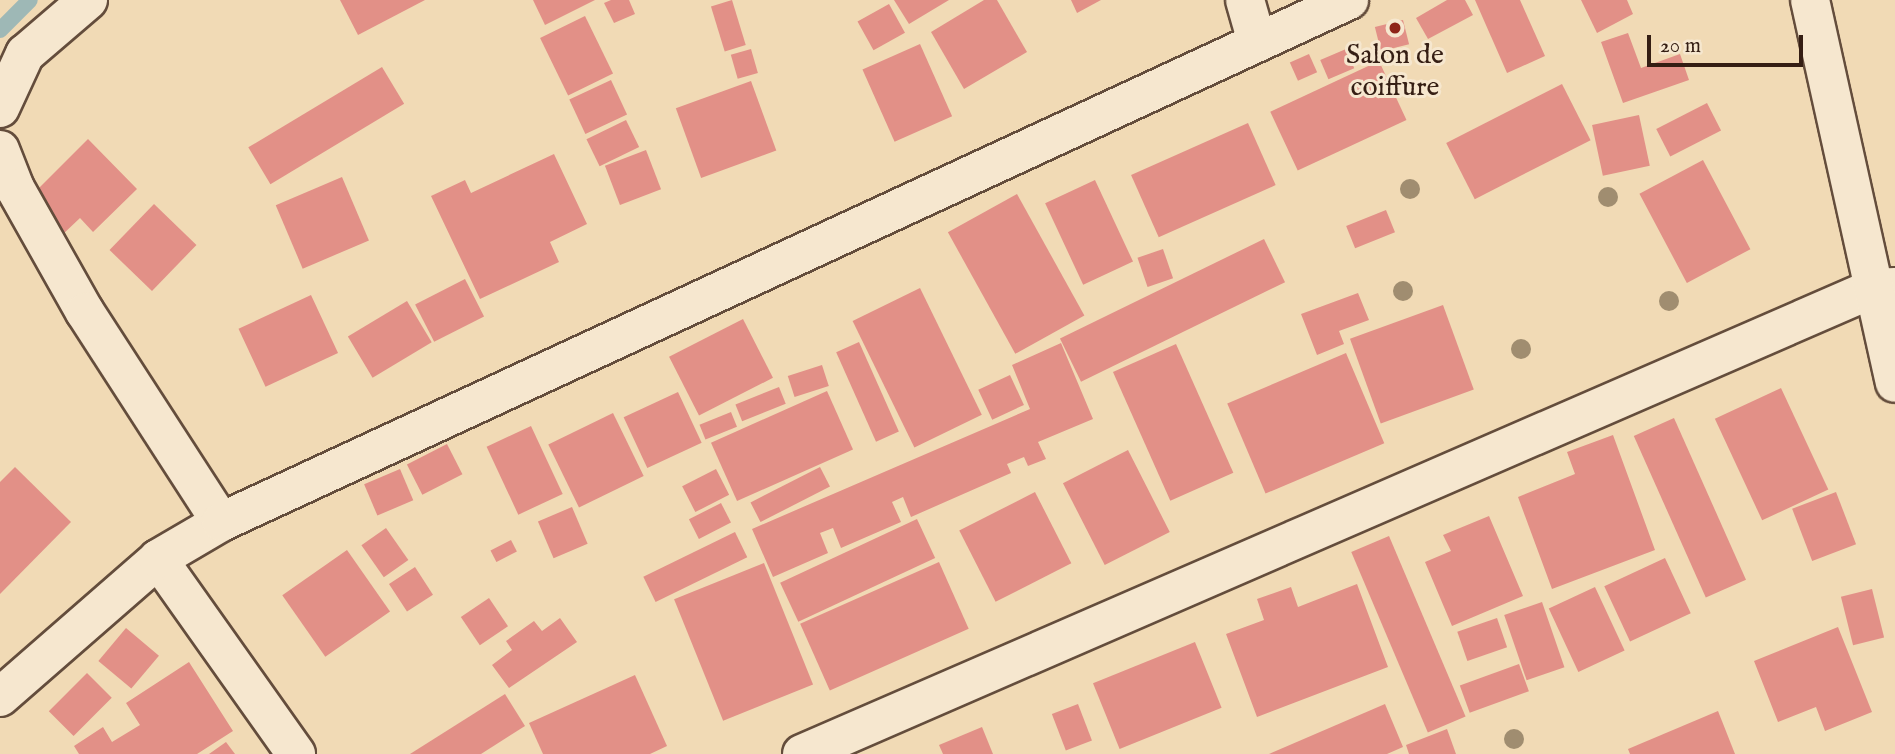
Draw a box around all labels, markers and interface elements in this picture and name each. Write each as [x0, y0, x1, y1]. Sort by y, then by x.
marker: Salon de coiffure [1387, 20, 1403, 36]
scale bar [1650, 21, 1806, 65]
text: 20 m [1660, 33, 1701, 60]
place label: Salon de coiffure [1346, 39, 1444, 105]

